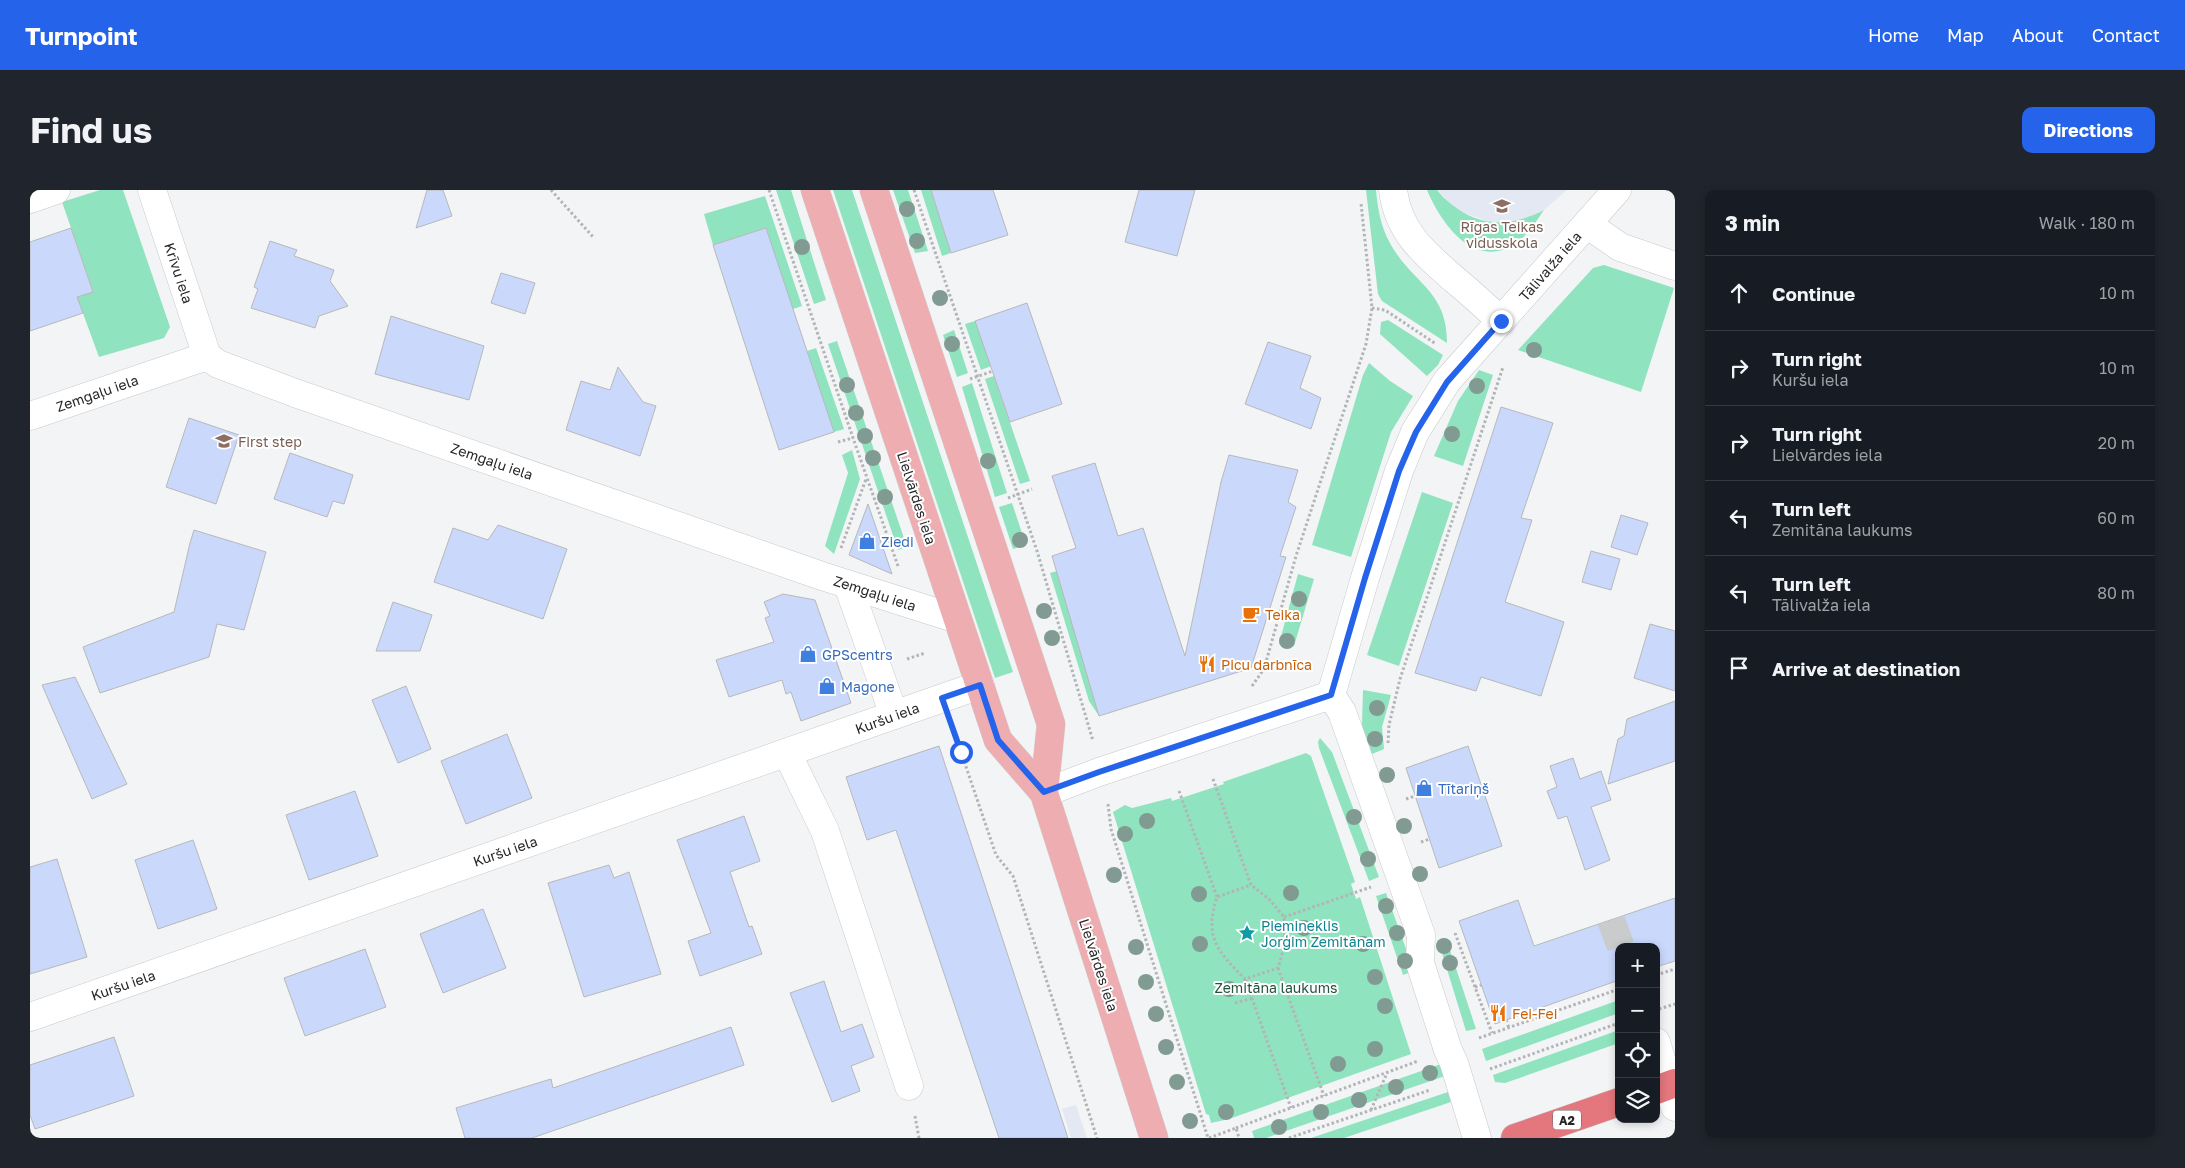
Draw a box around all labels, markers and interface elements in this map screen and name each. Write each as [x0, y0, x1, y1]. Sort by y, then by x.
text: Turnpoint [25, 21, 138, 50]
text: Home [1868, 24, 1919, 46]
text: Map [1947, 24, 1984, 46]
text: About [2012, 24, 2064, 46]
text: Contact [2092, 24, 2160, 46]
button: Directions [2022, 107, 2155, 153]
text: Find us [30, 109, 152, 151]
school or university icon: Rīgas Teikas vidusskola [1492, 196, 1512, 216]
text: 3 min [1725, 210, 1780, 236]
text: Walk · 180 m [2039, 213, 2135, 233]
place label: Rīgas Teikas vidusskola [1460, 218, 1544, 251]
street label: Tālivalža iela [1515, 228, 1585, 304]
street label: Krīvu iela [161, 240, 197, 306]
icon: ahead [1725, 279, 1753, 307]
text: Continue [1772, 282, 1855, 305]
text: 10 m [2099, 283, 2135, 303]
route end [1490, 310, 1513, 333]
text: Turn right [1772, 347, 1862, 370]
icon: right [1725, 354, 1753, 382]
text: 10 m [2099, 358, 2135, 378]
text: Kuršu iela [1772, 370, 1849, 390]
street label: Zemgaļu iela [54, 371, 140, 415]
text: Turn right [1772, 422, 1862, 445]
icon: right [1725, 429, 1753, 457]
school or university icon: First step [214, 431, 234, 451]
place label: First step [238, 433, 302, 450]
text: 20 m [2098, 433, 2135, 453]
street label: Zemgaļu iela [449, 439, 535, 483]
text: Lielvārdes iela [1772, 445, 1882, 465]
street label: Lielvārdes iela [894, 449, 940, 547]
text: Turn left [1772, 497, 1851, 520]
icon: left [1725, 504, 1753, 532]
text: 60 m [2097, 508, 2135, 528]
text: Zemitāna laukums [1772, 520, 1913, 540]
shop icon: Ziedi [857, 531, 877, 551]
place label: Ziedi [881, 533, 914, 550]
street label: Zemgaļu iela [832, 572, 918, 614]
text: Turn left [1772, 572, 1851, 595]
icon: left [1725, 579, 1753, 607]
text: 80 m [2097, 583, 2135, 603]
text: Tālivalža iela [1772, 595, 1871, 615]
cafe icon: Teika [1241, 604, 1261, 624]
place label: Teika [1265, 606, 1300, 623]
shop icon: GPScentrs [798, 644, 818, 664]
place label: GPScentrs [822, 646, 893, 663]
restaurant icon: Picu darbnīca [1197, 654, 1217, 674]
icon: arrive [1725, 654, 1753, 682]
place label: Picu darbnīca [1221, 656, 1312, 673]
text: Arrive at destination [1772, 657, 1960, 680]
shop icon: Magone [817, 676, 837, 696]
place label: Magone [841, 678, 895, 695]
street label: Kuršu iela [853, 699, 921, 737]
route start [950, 741, 973, 764]
shop icon: Tītariņš [1414, 778, 1434, 798]
place label: Tītariņš [1438, 780, 1489, 798]
street label: Kuršu iela [471, 832, 539, 870]
street label: Lielvārdes iela [1076, 916, 1122, 1014]
place label: Piemineklis Jorģim Zemitānam [1261, 917, 1386, 950]
place icon: Piemineklis Jorģim Zemitānam [1237, 923, 1257, 943]
map controls [1615, 943, 1660, 1123]
button: + [1615, 943, 1660, 988]
street label: Kuršu iela [89, 966, 157, 1004]
park label: Zemitāna laukums [1215, 979, 1337, 996]
button: − [1615, 988, 1660, 1033]
restaurant icon: Fei-Fei [1488, 1003, 1508, 1023]
place label: Fei-Fei [1512, 1005, 1557, 1022]
button: locate [1615, 1033, 1660, 1078]
button: layers [1615, 1078, 1660, 1123]
road number: A2 [1553, 1110, 1581, 1130]

